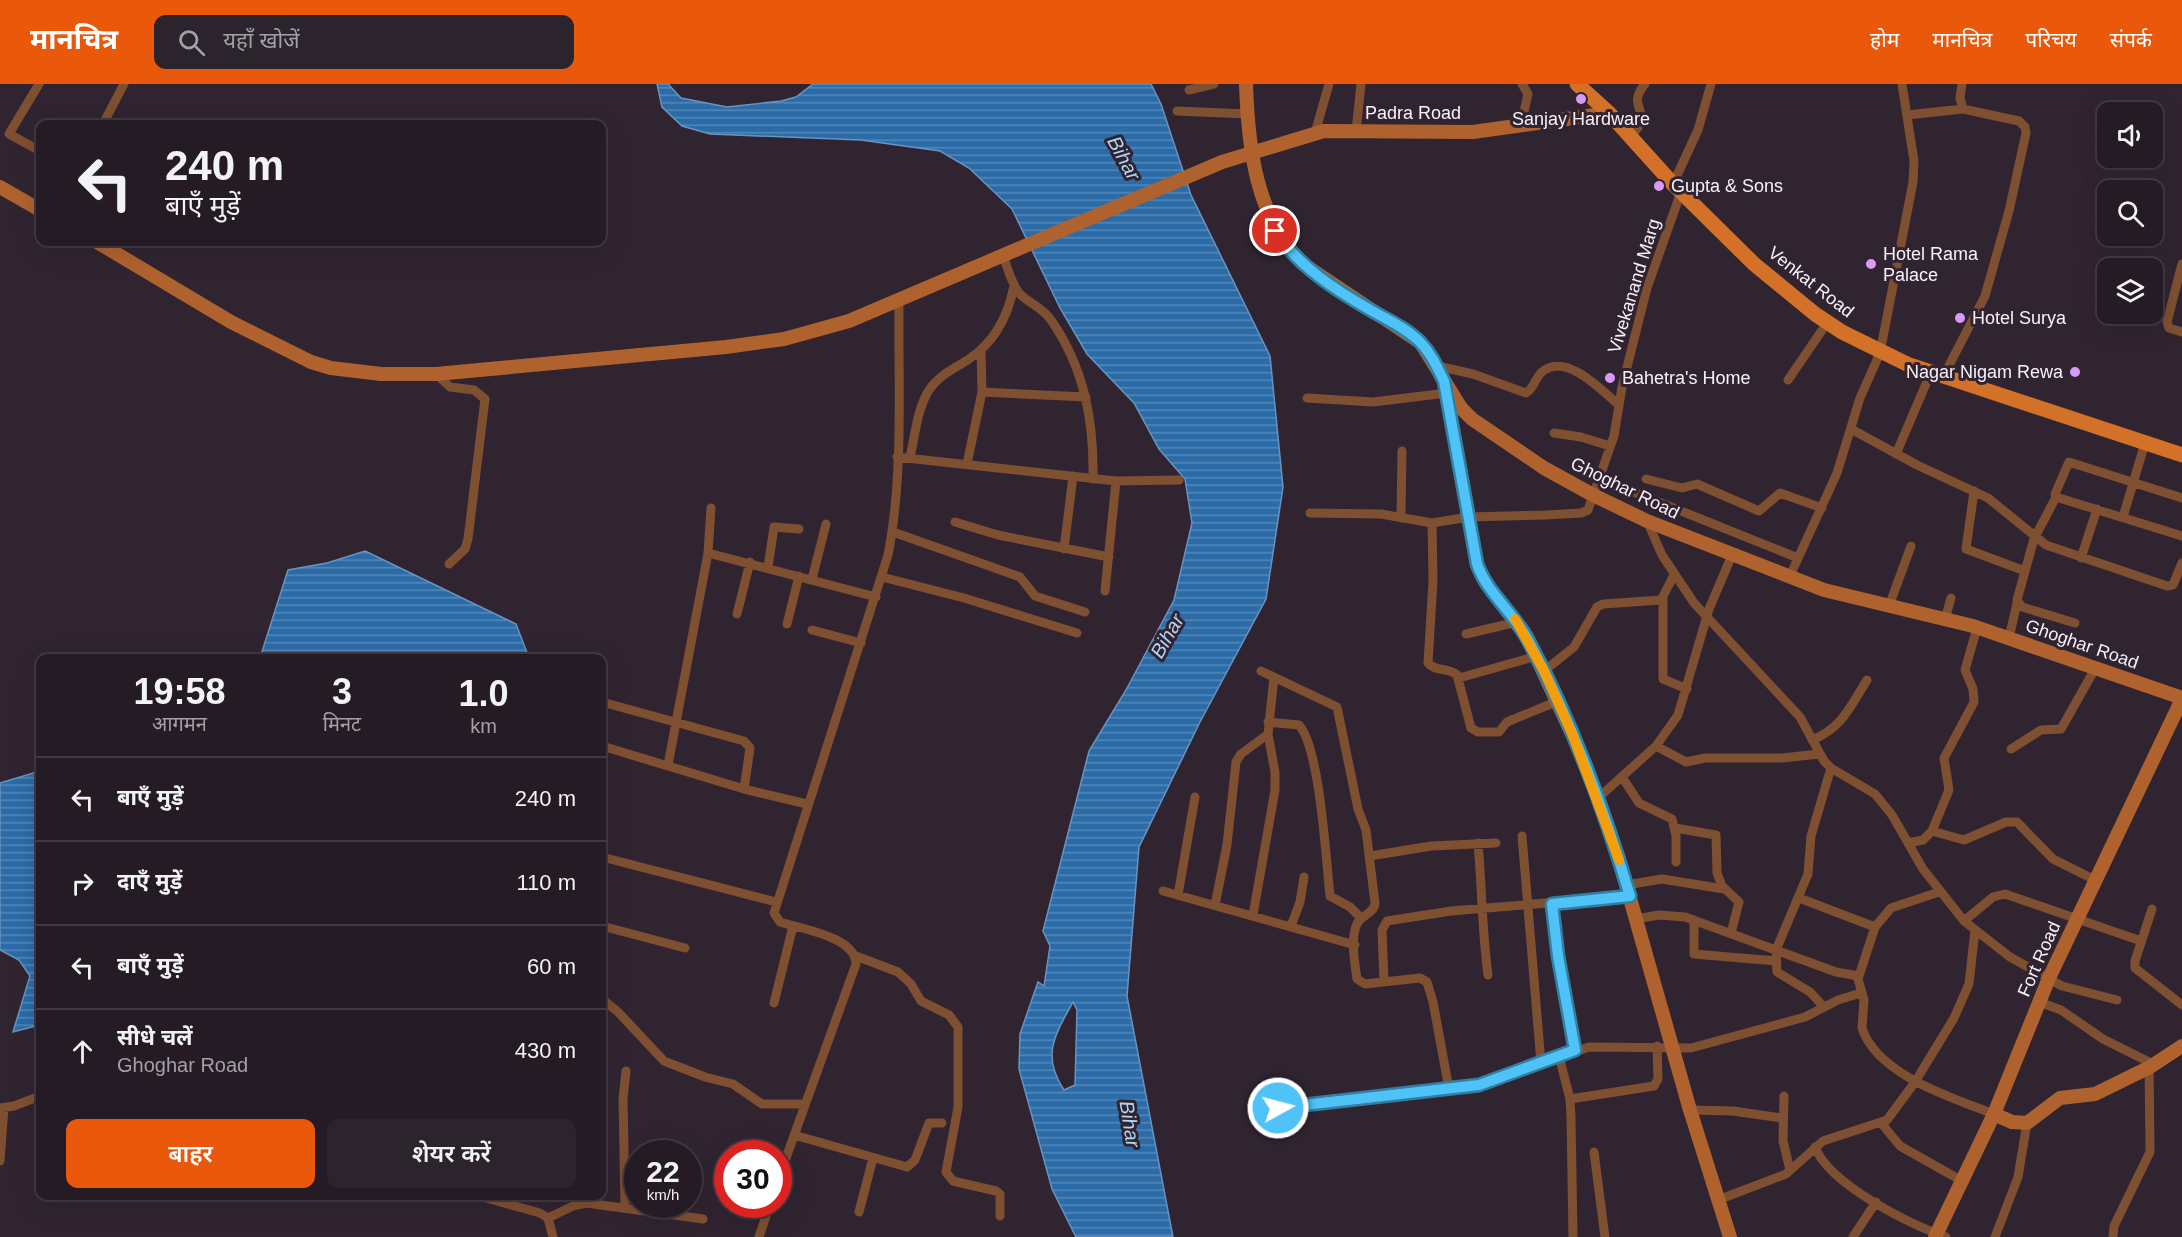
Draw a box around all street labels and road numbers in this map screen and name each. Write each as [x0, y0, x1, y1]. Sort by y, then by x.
street label: Padra Road [1365, 103, 1461, 123]
street label: Vivekanand Marg [1604, 216, 1664, 356]
street label: Venkat Road [1764, 242, 1858, 322]
street label: Ghoghar Road [1568, 453, 1682, 523]
street label: Ghoghar Road [2023, 615, 2141, 673]
street label: Fort Road [2014, 918, 2064, 1000]

